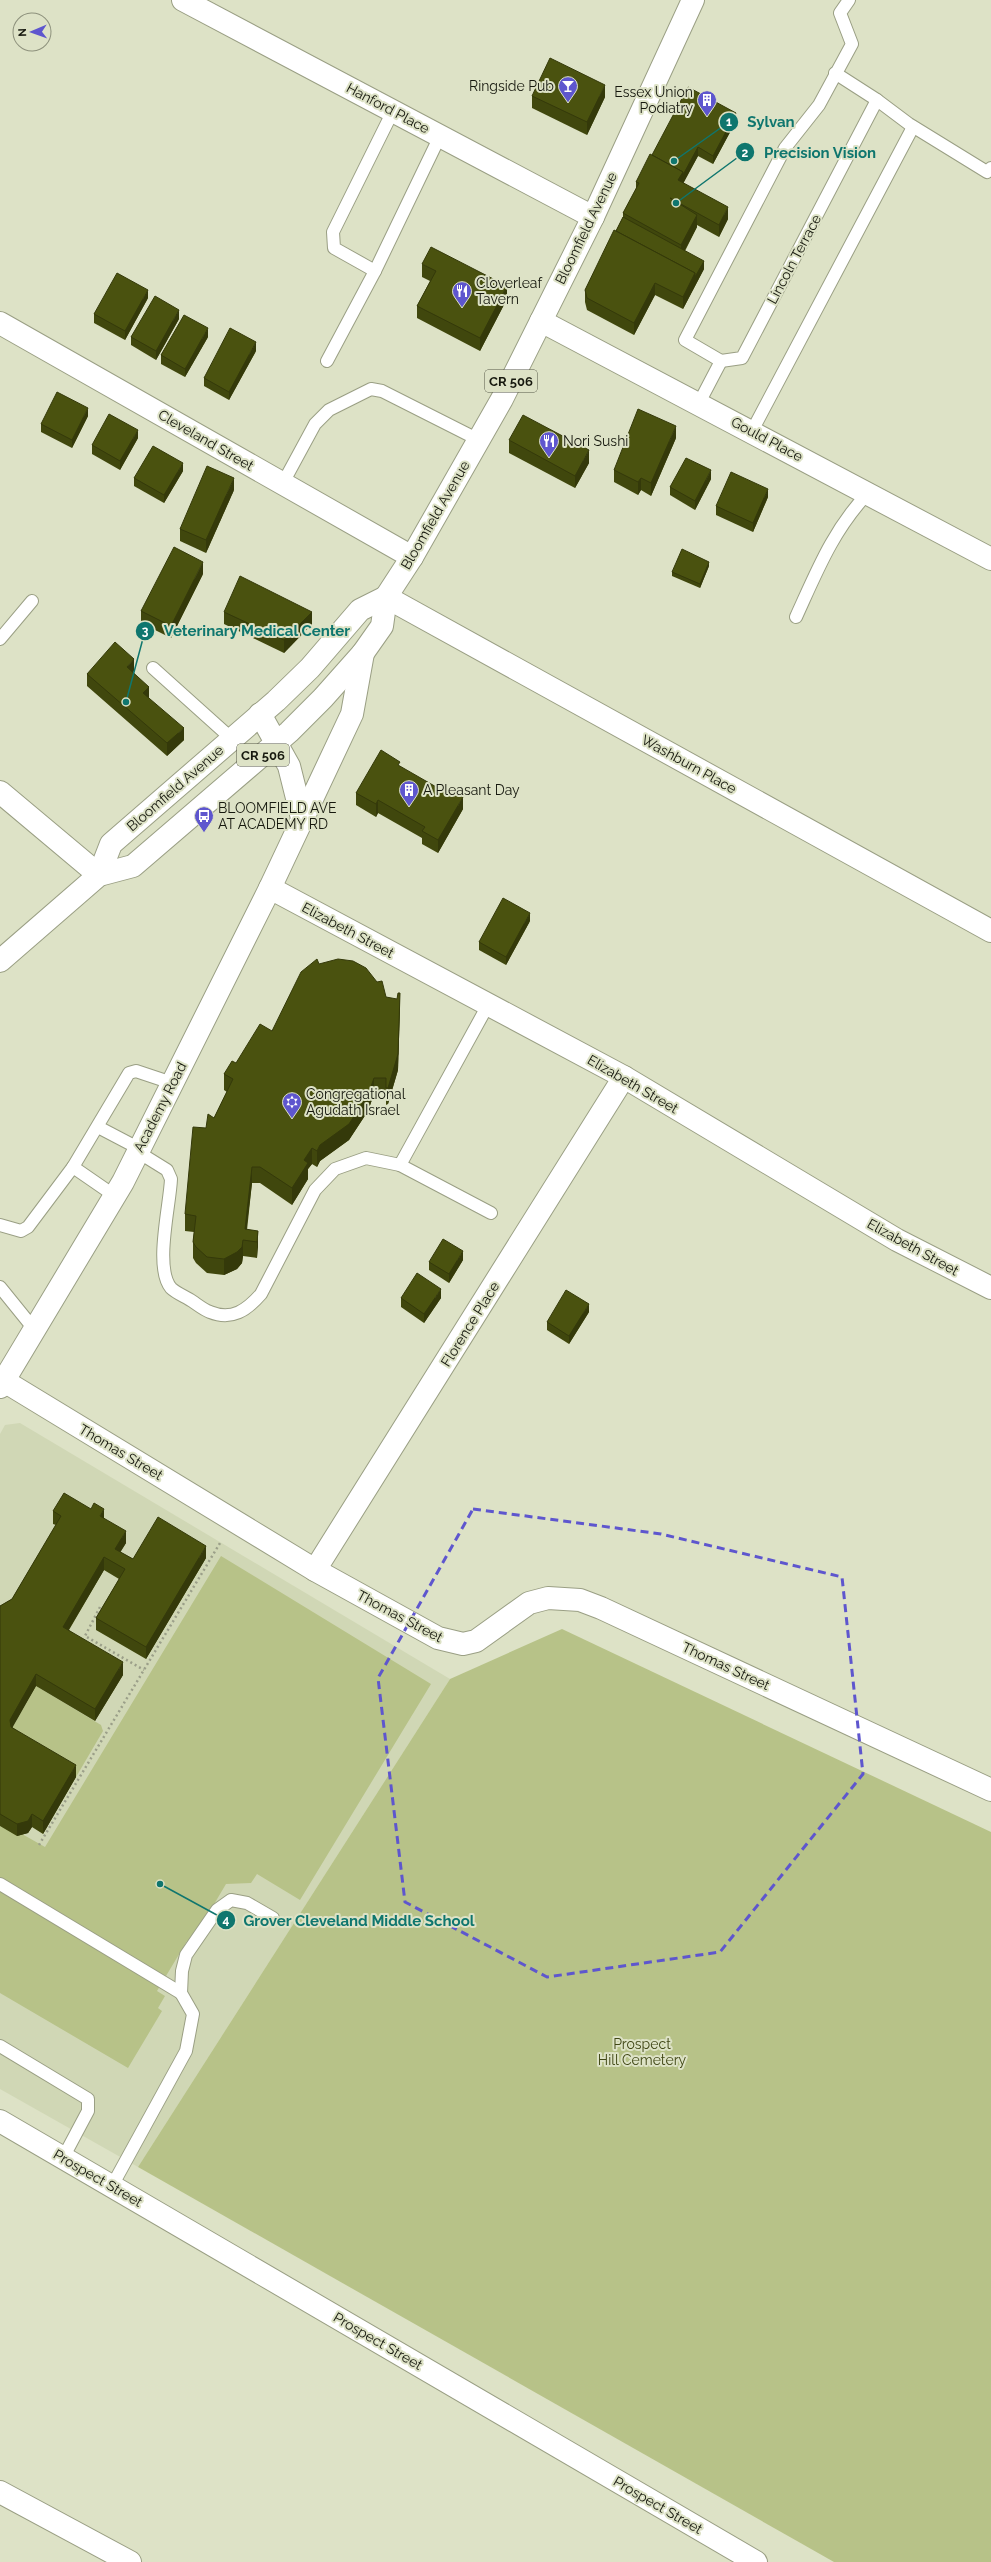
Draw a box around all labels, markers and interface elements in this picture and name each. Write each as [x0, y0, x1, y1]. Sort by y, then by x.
north arrow [12, 12, 52, 52]
text: N [16, 28, 29, 37]
bar icon: Ringside Pub [557, 75, 579, 103]
place label: Ringside Pub [469, 78, 554, 94]
street label: Hanford Place [344, 79, 432, 137]
place label: Essex Union Podiatry [614, 84, 693, 116]
building icon: Essex Union Podiatry [696, 89, 718, 117]
callout: Sylvan [719, 108, 802, 135]
text: Sylvan [747, 113, 795, 131]
text: 1 [726, 115, 732, 129]
callout: Precision Vision [735, 139, 884, 166]
text: Precision Vision [764, 144, 876, 162]
text: 2 [742, 146, 749, 160]
street label: Bloomfield Avenue [552, 169, 620, 287]
street label: Lincoln Terrace [764, 212, 824, 306]
place label: Cloverleaf Tavern [476, 275, 543, 307]
restaurant icon: Cloverleaf Tavern [451, 280, 473, 308]
road number: CR 506 [485, 370, 537, 392]
street label: Cleveland Street [155, 406, 257, 474]
street label: Gould Place [728, 413, 806, 465]
restaurant icon: Nori Sushi [538, 430, 560, 458]
place label: Nori Sushi [563, 433, 628, 449]
street label: Bloomfield Avenue [397, 458, 473, 572]
callout: Veterinary Medical Center [135, 618, 358, 645]
text: Veterinary Medical Center [164, 622, 350, 640]
text: 3 [142, 624, 149, 638]
street label: Washburn Place [639, 731, 739, 797]
street label: Bloomfield Avenue [123, 742, 227, 834]
road number: CR 506 [237, 744, 289, 766]
building icon: A Pleasant Day [398, 779, 420, 807]
place label: A Pleasant Day [423, 782, 520, 798]
place label: BLOOMFIELD AVE AT ACADEMY RD [218, 800, 337, 832]
bus stop icon: BLOOMFIELD AVE AT ACADEMY RD [193, 805, 215, 833]
street label: Elizabeth Street [299, 899, 397, 961]
street label: Elizabeth Street [585, 1052, 681, 1117]
street label: Academy Road [130, 1059, 190, 1155]
place label: Congregational Agudath Israel [306, 1086, 406, 1118]
synagogue icon: Congregational Agudath Israel [281, 1091, 303, 1119]
street label: Elizabeth Street [865, 1215, 962, 1279]
street label: Florence Place [438, 1279, 502, 1369]
street label: Thomas Street [76, 1421, 166, 1483]
street label: Thomas Street [354, 1587, 446, 1645]
street label: Thomas Street [680, 1639, 773, 1693]
callout: Grover Cleveland Middle School [216, 1907, 483, 1934]
text: Grover Cleveland Middle School [243, 1912, 475, 1930]
text: 4 [223, 1913, 230, 1927]
park label: Prospect Hill Cemetery [598, 2036, 687, 2068]
street label: Prospect Street [51, 2146, 146, 2210]
street label: Prospect Street [331, 2309, 426, 2373]
street label: Prospect Street [611, 2473, 706, 2537]

